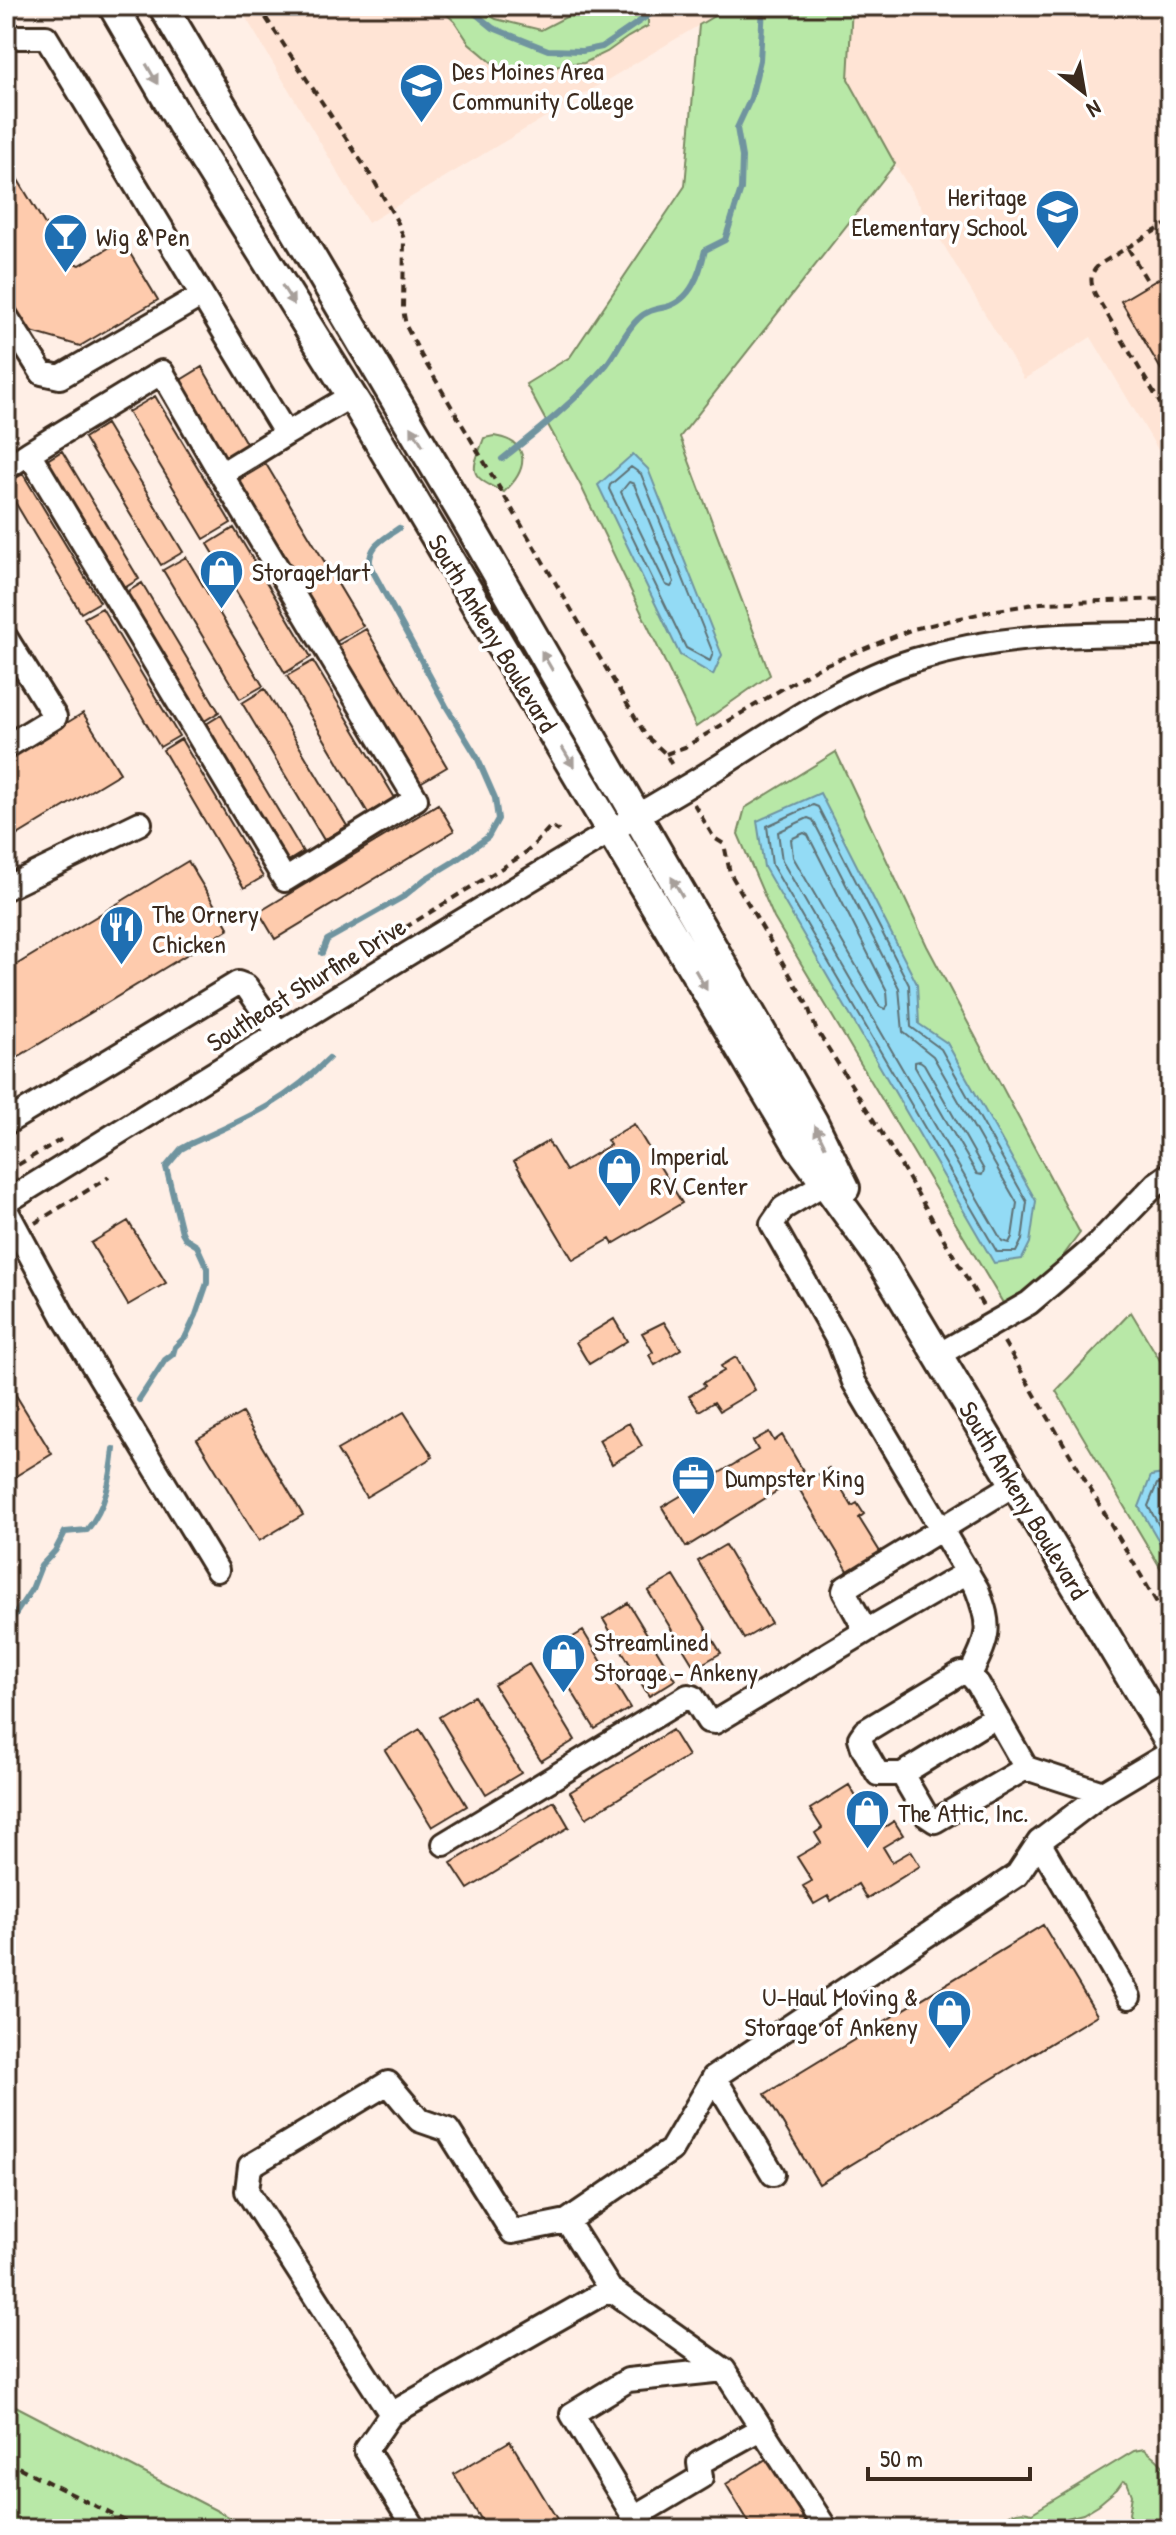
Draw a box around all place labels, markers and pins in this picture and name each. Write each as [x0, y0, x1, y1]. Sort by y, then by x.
place label: Des Moines Area Community College [452, 53, 634, 118]
school or university icon: Des Moines Area Community College [397, 61, 445, 124]
place label: Heritage Elementary School [852, 179, 1027, 244]
school or university icon: Heritage Elementary School [1034, 187, 1082, 250]
bar icon: Wig & Pen [41, 212, 89, 275]
place label: Wig & Pen [96, 219, 190, 254]
shop icon: StorageMart [197, 547, 245, 610]
place label: StorageMart [252, 554, 371, 589]
place label: The Ornery Chicken [152, 896, 259, 961]
restaurant icon: The Ornery Chicken [97, 904, 145, 967]
place label: Imperial RV Center [650, 1138, 748, 1203]
shop icon: Imperial RV Center [595, 1146, 643, 1209]
office icon: Dumpster King [670, 1453, 718, 1516]
place label: Dumpster King [725, 1460, 865, 1495]
place label: Streamlined Storage - Ankeny [594, 1624, 758, 1689]
shop icon: Streamlined Storage - Ankeny [539, 1632, 587, 1695]
shop icon: The Attic, Inc. [843, 1788, 891, 1851]
place label: The Attic, Inc. [898, 1795, 1029, 1830]
place label: U-Haul Moving & Storage of Ankeny [744, 1979, 918, 2044]
shop icon: U-Haul Moving & Storage of Ankeny [925, 1987, 973, 2050]

